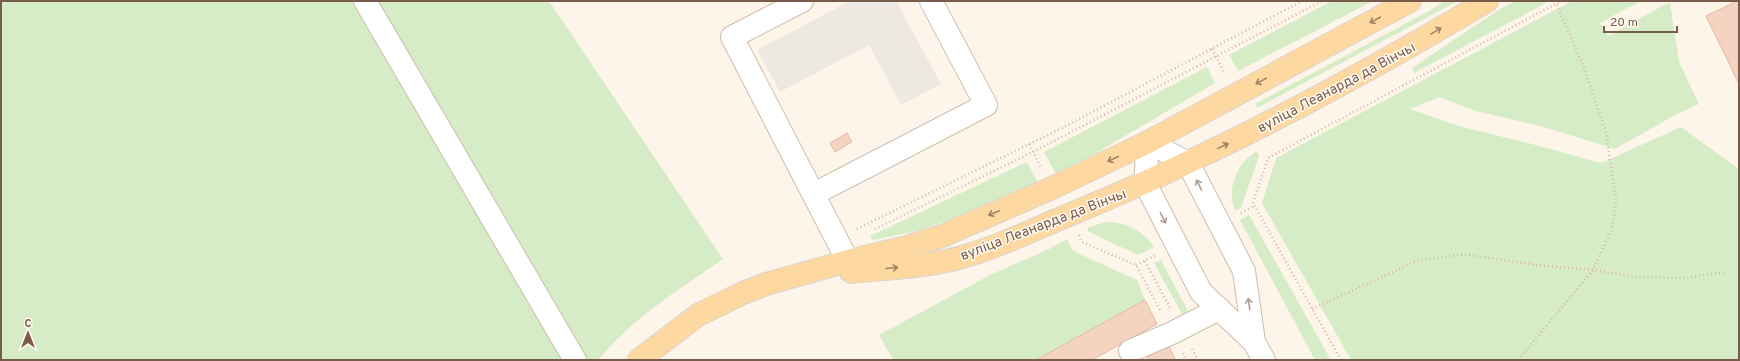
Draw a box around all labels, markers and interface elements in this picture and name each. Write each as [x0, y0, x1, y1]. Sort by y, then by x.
scale bar [1604, 8, 1677, 34]
text: 20 m [1610, 15, 1638, 31]
one-way arrow [1369, 16, 1381, 24]
one-way arrow [1430, 27, 1442, 35]
street label: вуліца Леанарда да Вінчы [1255, 39, 1419, 137]
one-way arrow [1255, 78, 1267, 86]
one-way arrow [1217, 142, 1229, 149]
one-way arrow [1107, 156, 1119, 163]
one-way arrow [1195, 179, 1202, 191]
street label: вуліца Леанарда да Вінчы [958, 186, 1129, 265]
one-way arrow [989, 209, 1001, 217]
one-way arrow [1159, 212, 1167, 224]
one-way arrow [885, 264, 898, 272]
one-way arrow [1245, 297, 1253, 310]
north arrow [8, 313, 48, 353]
text: С [24, 317, 32, 331]

